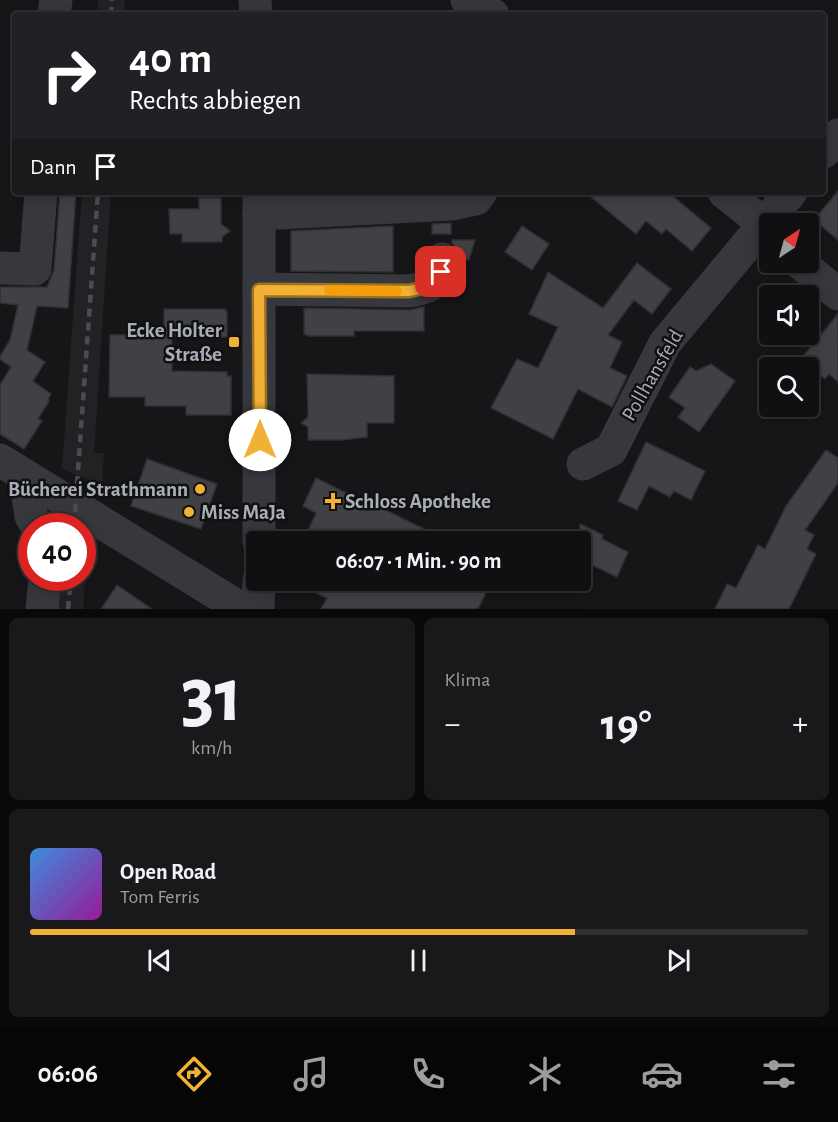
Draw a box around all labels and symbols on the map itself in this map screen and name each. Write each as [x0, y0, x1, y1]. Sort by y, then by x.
north arrow [759, 213, 819, 273]
pin [415, 246, 466, 297]
place label: Ecke Holter Straße [126, 320, 223, 365]
street label: Pollhansfeld [618, 326, 687, 424]
marker: Ecke Holter Straße [227, 335, 241, 349]
position arrow [228, 408, 292, 472]
place label: Bücherei Strathmann [8, 479, 188, 500]
marker: Bücherei Strathmann [193, 482, 207, 496]
place label: Schloss Apotheke [345, 491, 491, 512]
marker: Schloss Apotheke [326, 494, 340, 508]
place label: Miss MaJa [201, 502, 286, 523]
marker: Miss MaJa [182, 505, 196, 519]
speed limit sign: 40 [18, 513, 96, 591]

